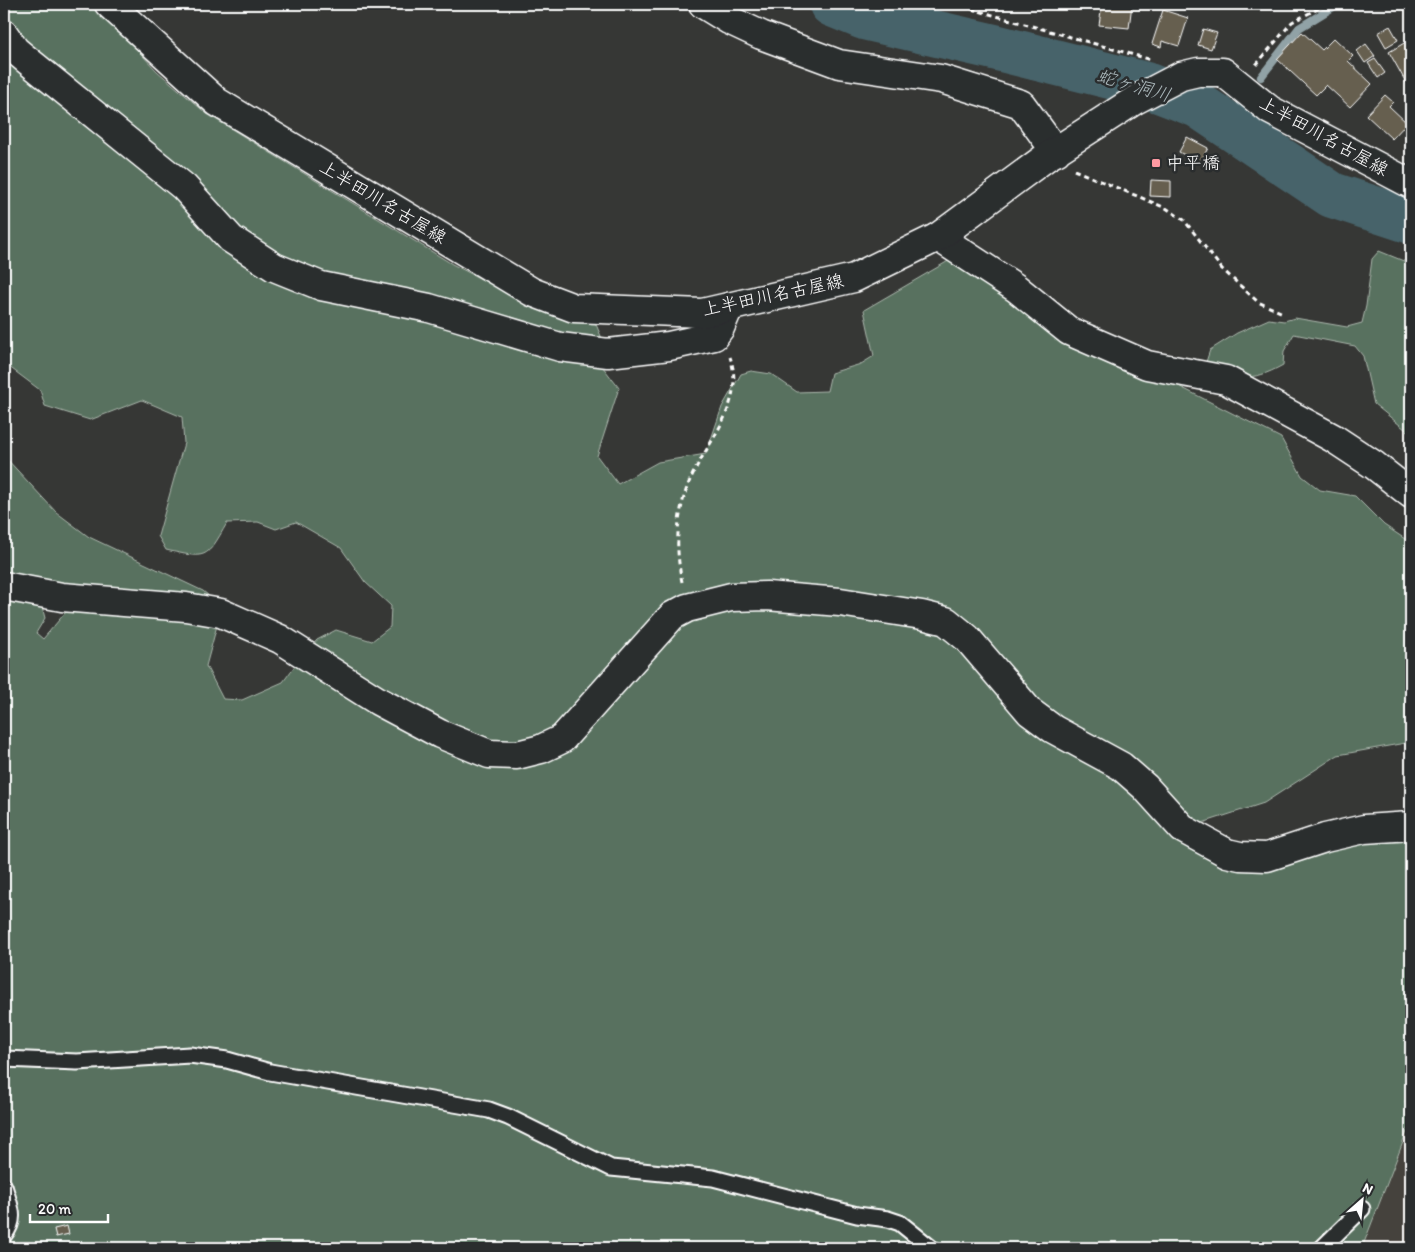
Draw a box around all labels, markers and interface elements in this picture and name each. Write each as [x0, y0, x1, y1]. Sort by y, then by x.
water label: 蛇ヶ洞川 [1094, 63, 1174, 107]
street label: 上半田川名古屋線 [1256, 91, 1392, 181]
place label: 中平橋 [1166, 152, 1220, 174]
street label: 上半田川名古屋線 [316, 155, 450, 249]
marker: 中平橋 [1150, 157, 1162, 169]
street label: 上半田川名古屋線 [700, 269, 846, 321]
north arrow [1338, 1174, 1388, 1224]
text: N [1360, 1179, 1376, 1199]
scale bar [30, 1192, 108, 1224]
text: 20 m [38, 1200, 72, 1218]

